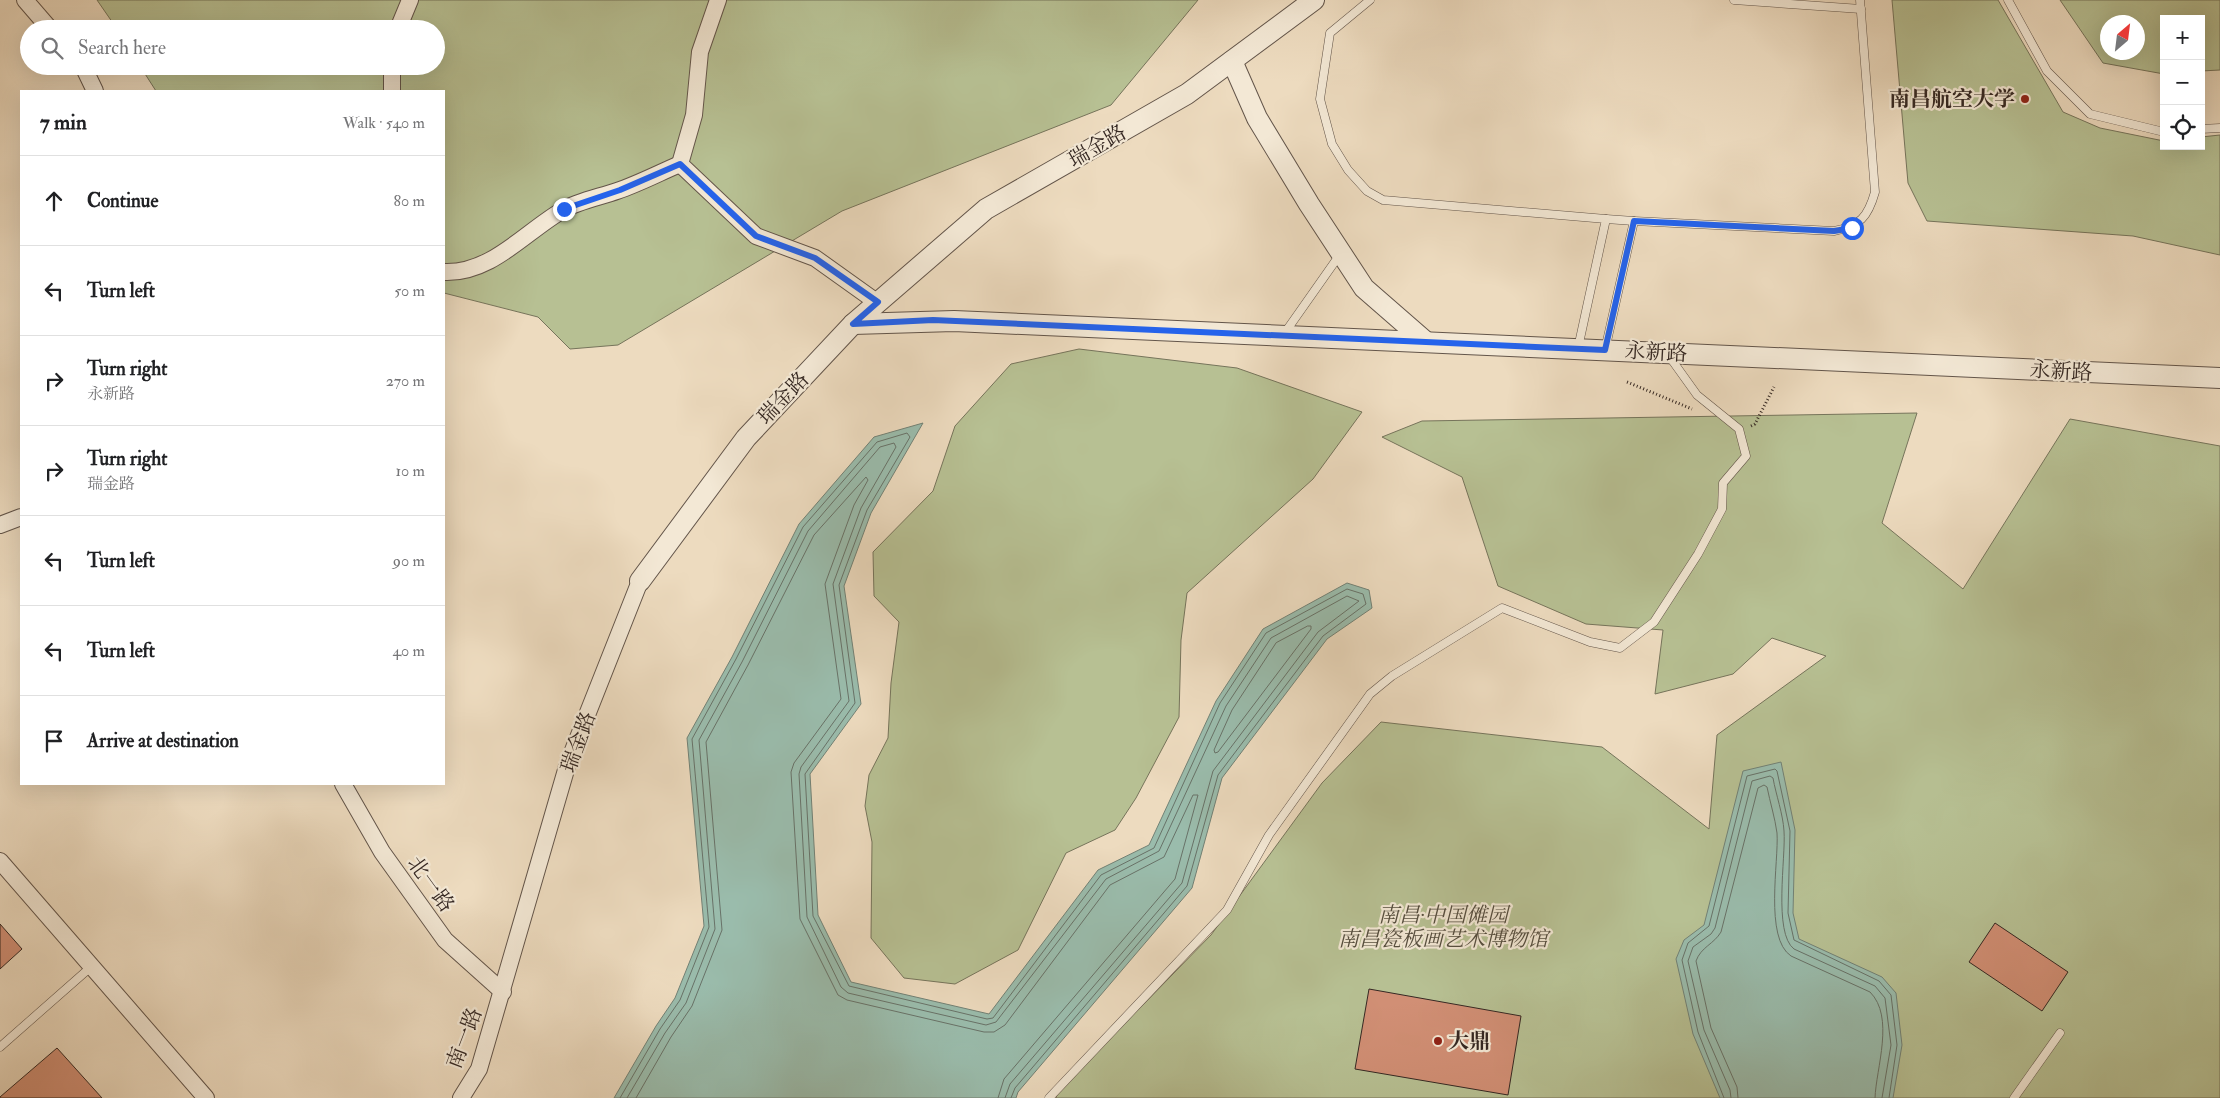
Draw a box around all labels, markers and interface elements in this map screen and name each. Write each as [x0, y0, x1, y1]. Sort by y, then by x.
north arrow [2100, 15, 2145, 60]
map controls [2160, 15, 2205, 150]
button: + [2160, 15, 2205, 60]
search box [20, 20, 445, 75]
icon: search [38, 34, 66, 62]
text: Search here [78, 36, 166, 60]
button: − [2160, 60, 2205, 105]
place label: 南昌航空大学 [1889, 86, 2015, 113]
marker: 南昌航空大学 [2019, 93, 2031, 105]
button: locate [2160, 105, 2205, 150]
text: 7 min [40, 109, 87, 136]
text: Walk · 540 m [343, 113, 425, 133]
street label: 瑞金路 [1063, 119, 1131, 174]
icon: ahead [40, 187, 68, 215]
text: Continue [87, 189, 158, 213]
text: 80 m [394, 191, 425, 211]
route end [553, 198, 576, 221]
route start [1841, 217, 1864, 240]
icon: left [40, 277, 68, 305]
text: Turn left [87, 279, 155, 303]
text: 50 m [394, 281, 425, 301]
street label: 永新路 [1624, 337, 1688, 368]
street label: 永新路 [2029, 356, 2093, 387]
text: Turn right [87, 357, 167, 381]
street label: 瑞金路 [752, 366, 815, 430]
icon: right [40, 367, 68, 395]
text: 270 m [386, 371, 425, 391]
text: 永新路 [87, 384, 135, 404]
text: Turn right [87, 447, 167, 471]
icon: right [40, 457, 68, 485]
text: 10 m [395, 461, 425, 481]
text: 瑞金路 [87, 474, 135, 494]
icon: left [40, 547, 68, 575]
text: Turn left [87, 549, 155, 573]
text: 90 m [393, 551, 425, 571]
icon: left [40, 637, 68, 665]
text: Turn left [87, 639, 155, 663]
text: 40 m [392, 641, 425, 661]
street label: 瑞金路 [555, 708, 602, 776]
icon: arrive [40, 727, 68, 755]
text: Arrive at destination [87, 729, 239, 753]
street label: 北一路 [401, 851, 460, 918]
park label: 南昌·中国傩园 南昌瓷板画艺术博物馆 [1338, 902, 1551, 953]
street label: 南一路 [441, 1004, 488, 1072]
place label: 大鼎 [1448, 1028, 1490, 1055]
marker: 大鼎 [1432, 1035, 1444, 1047]

